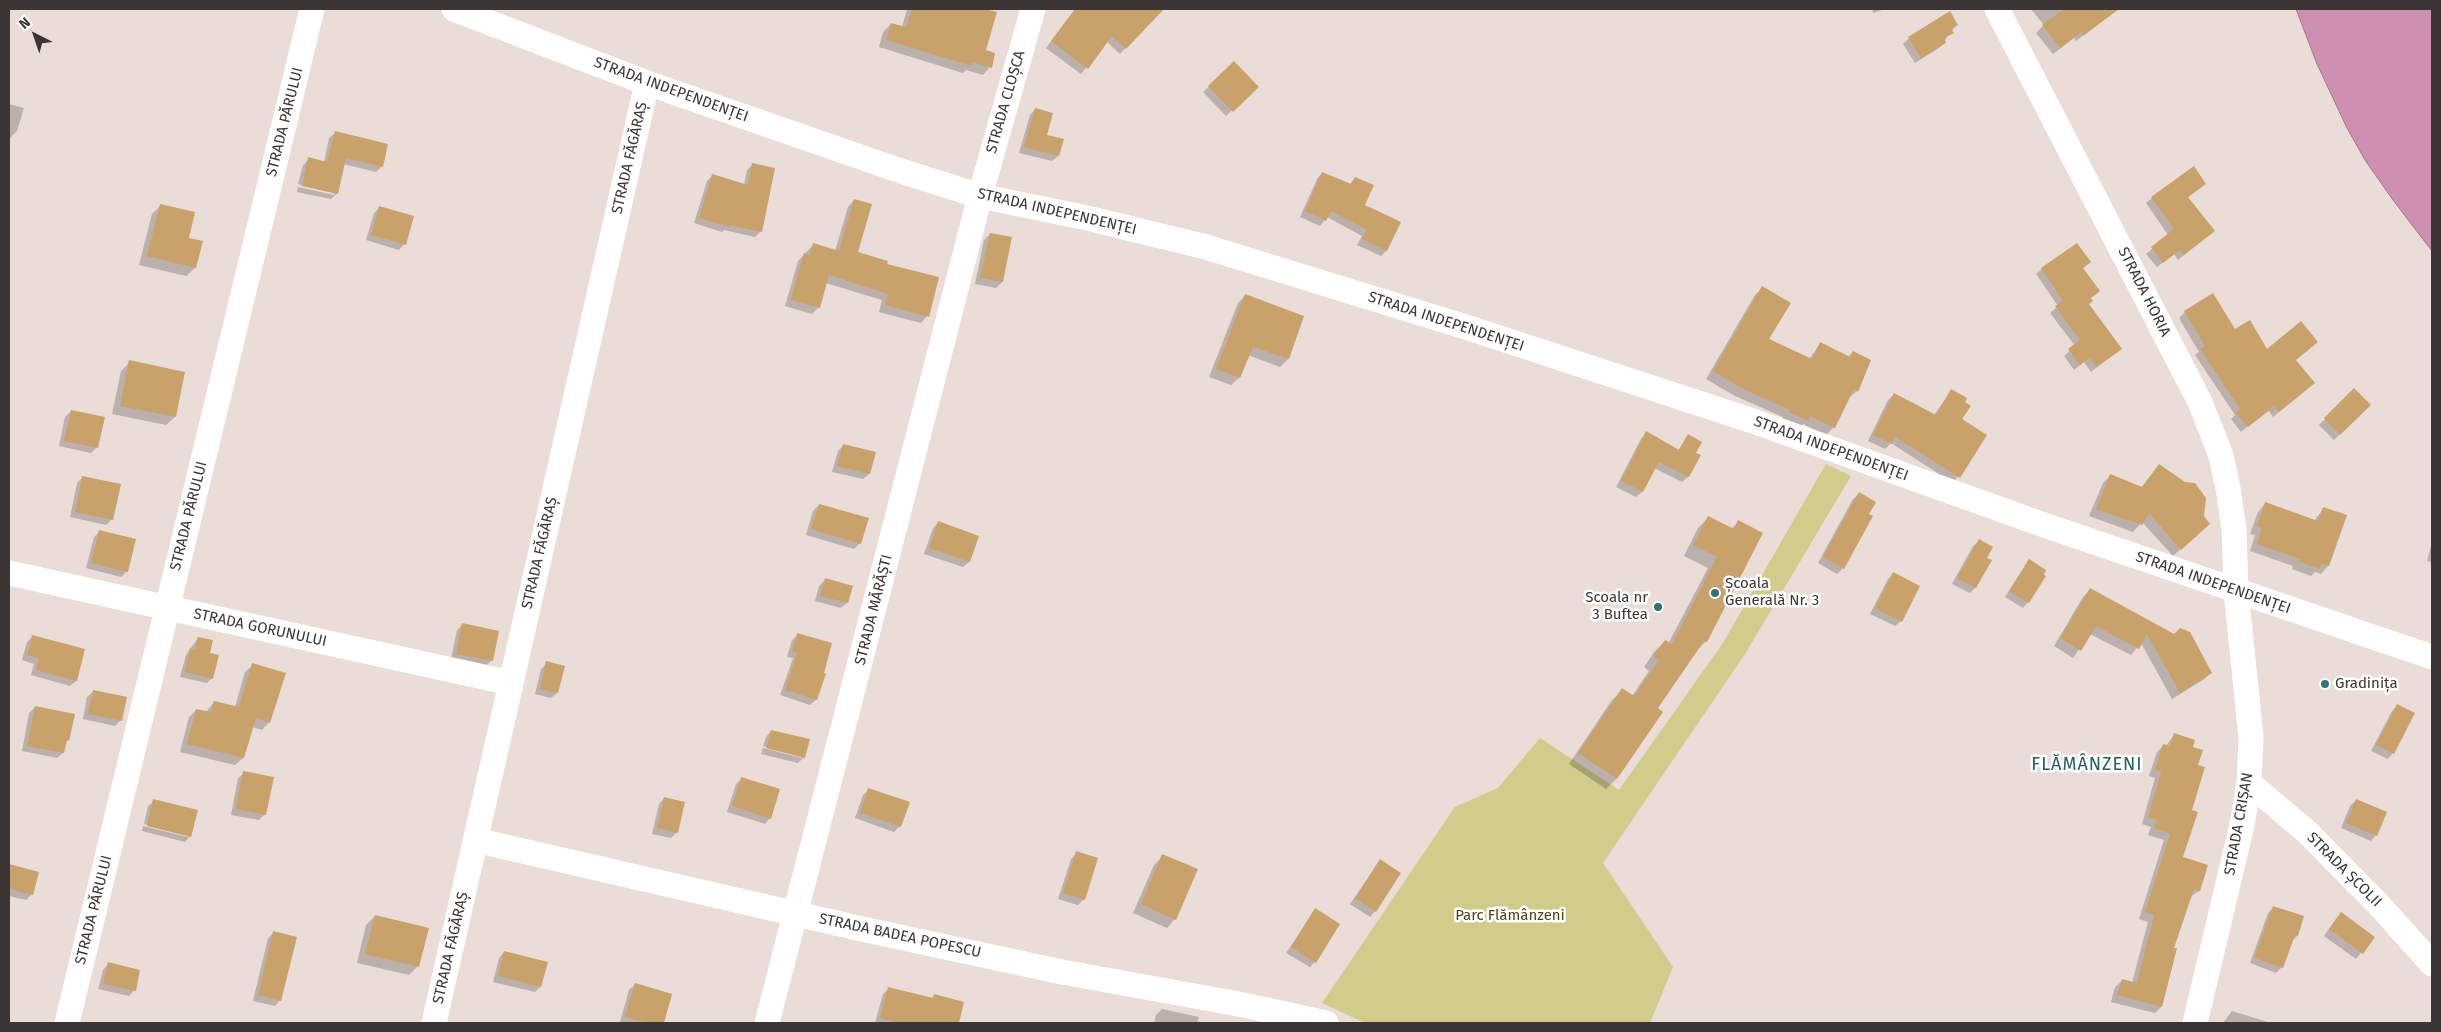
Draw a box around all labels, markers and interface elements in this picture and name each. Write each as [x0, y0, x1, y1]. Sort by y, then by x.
north arrow [10, 10, 60, 60]
text: N [16, 14, 34, 33]
street label: STRADA CLOȘCA [983, 49, 1029, 155]
street label: STRADA INDEPENDENȚEI [591, 54, 751, 126]
street label: STRADA PĂRULUI [263, 65, 307, 179]
street label: STRADA FĂGĂRAȘ [608, 100, 652, 216]
street label: STRADA INDEPENDENȚEI [976, 185, 1138, 239]
street label: STRADA HORIA [2114, 244, 2174, 340]
street label: STRADA INDEPENDENȚEI [1366, 288, 1526, 356]
street label: STRADA INDEPENDENȚEI [1751, 413, 1911, 485]
street label: STRADA PĂRULUI [167, 459, 211, 573]
street label: STRADA FĂGĂRAȘ [518, 495, 562, 611]
street label: STRADA INDEPENDENȚEI [2133, 548, 2293, 618]
street label: STRADA MĂRĂȘTI [852, 553, 896, 667]
place label: Școala Generală Nr. 3 [1725, 575, 1819, 610]
marker: Școala Generală Nr. 3 [1709, 587, 1721, 599]
place label: Scoala nr 3 Buftea [1585, 589, 1648, 624]
marker: Scoala nr 3 Buftea [1652, 601, 1664, 613]
street label: STRADA GORUNULUI [192, 605, 328, 651]
place label: Gradinița [2335, 675, 2398, 693]
marker: Gradinița [2319, 678, 2331, 690]
district label: FLĂMÂNZENI [2030, 754, 2144, 776]
street label: STRADA CRIȘAN [2221, 771, 2257, 877]
street label: STRADA ȘCOLII [2303, 829, 2385, 911]
street label: STRADA PĂRULUI [72, 853, 116, 967]
street label: STRADA FĂGĂRAȘ [429, 890, 473, 1006]
park label: Parc Flămânzeni [1455, 907, 1565, 925]
street label: STRADA BADEA POPESCU [817, 910, 983, 962]

